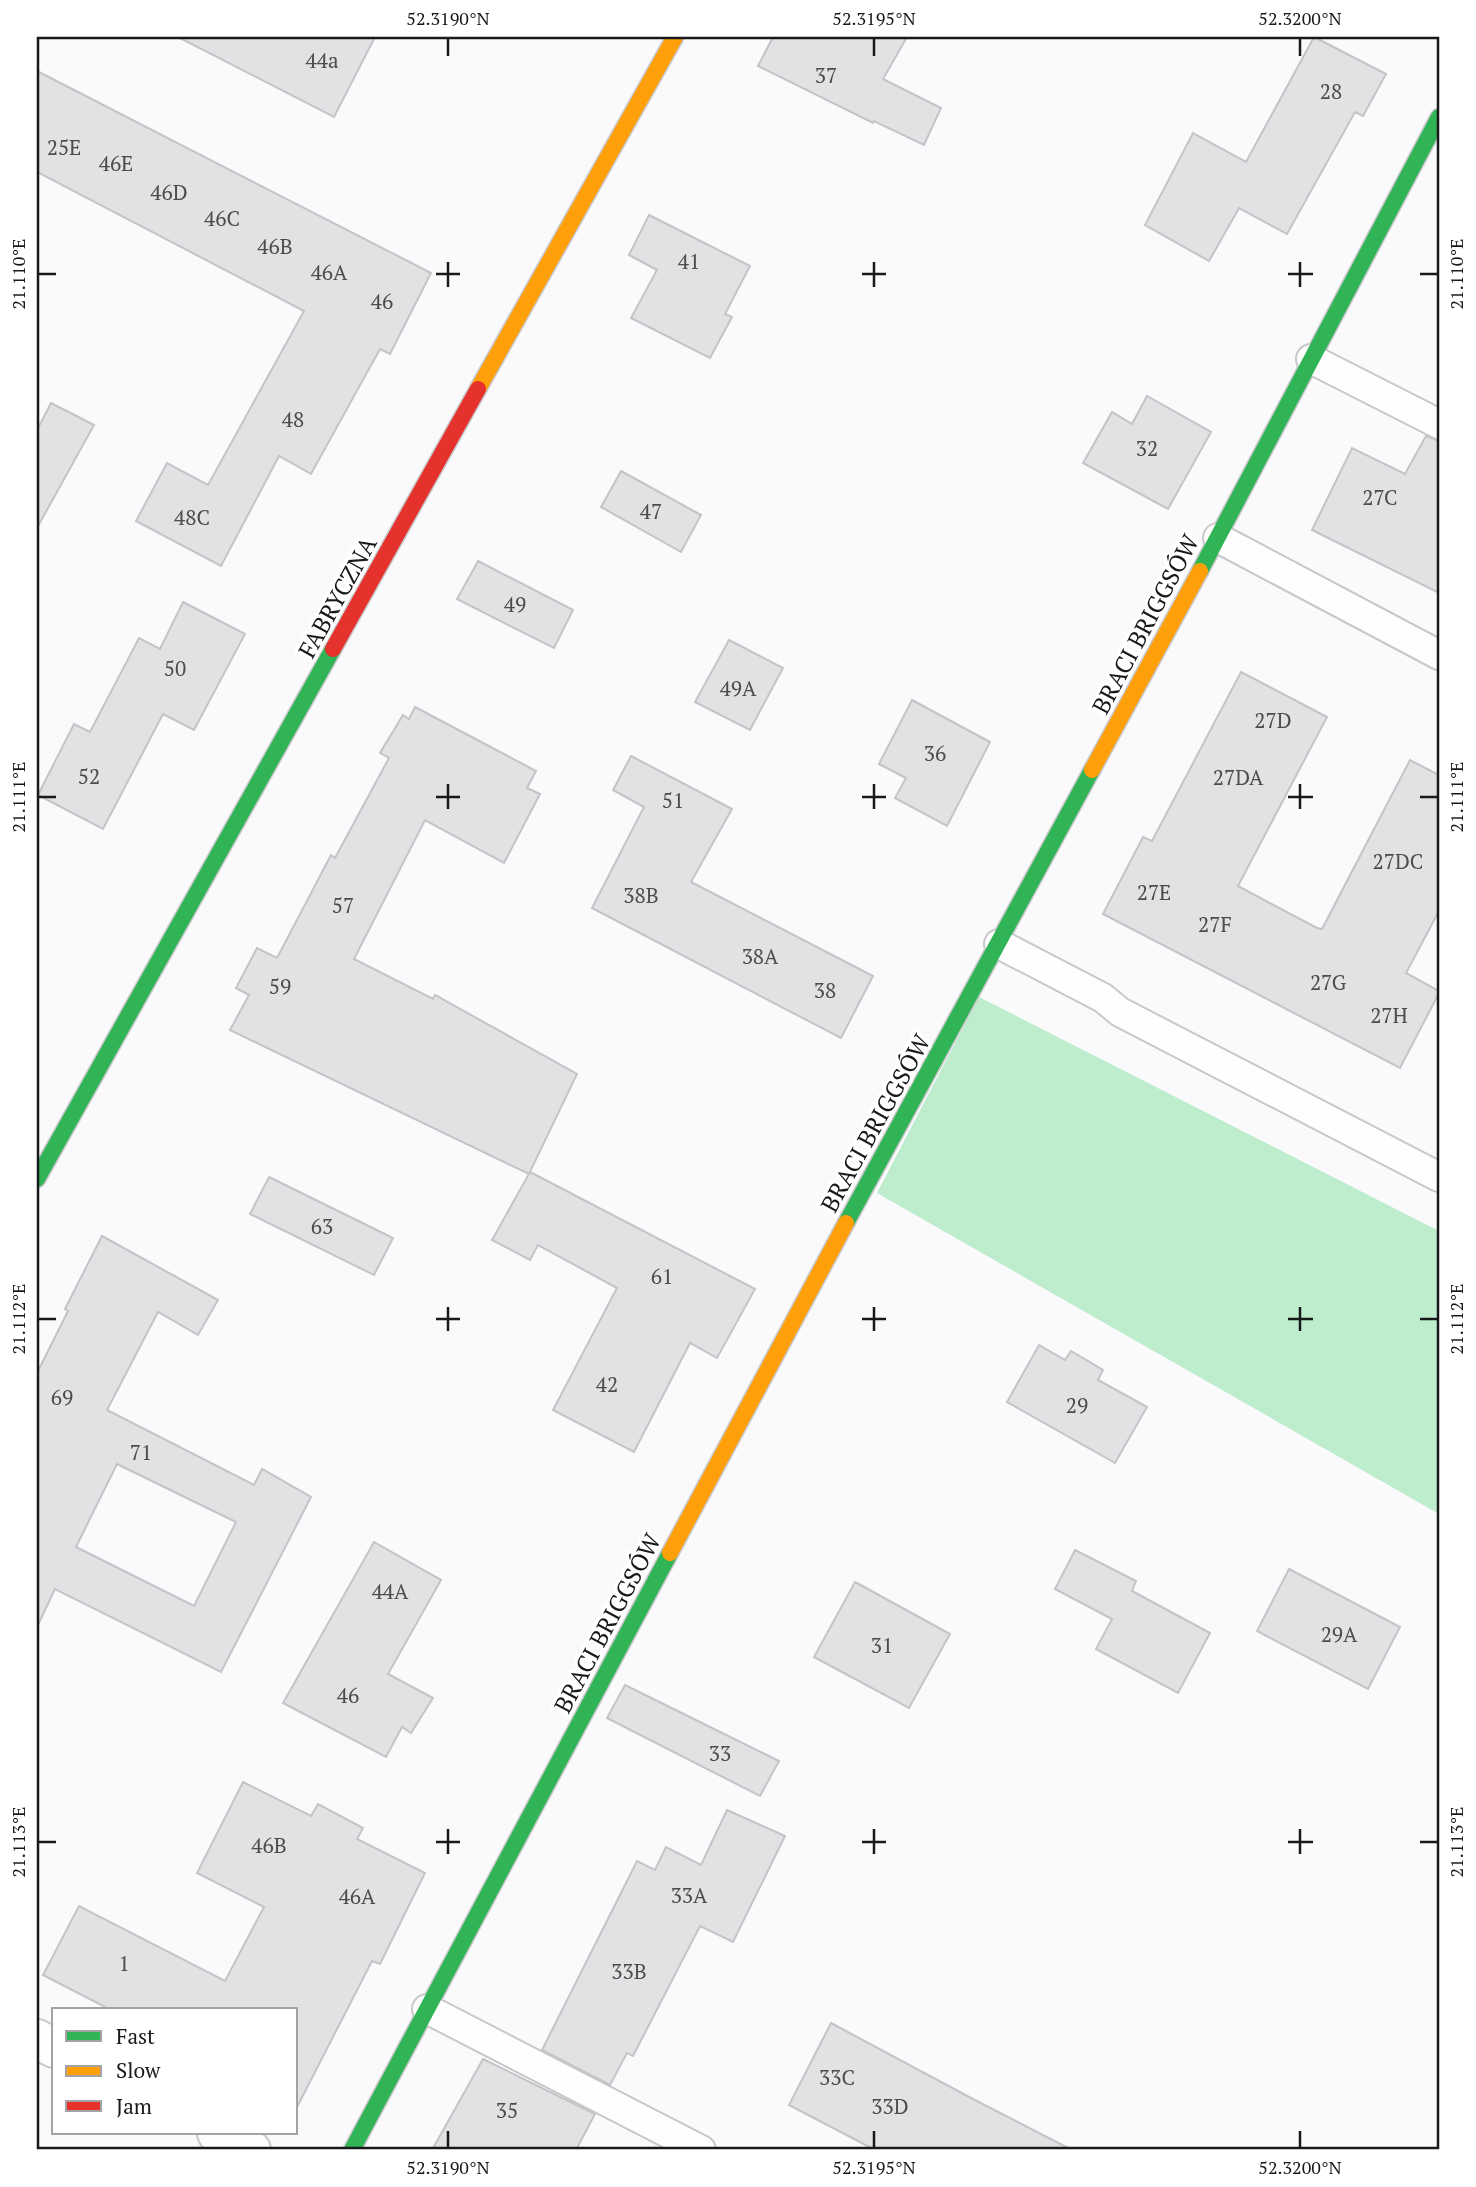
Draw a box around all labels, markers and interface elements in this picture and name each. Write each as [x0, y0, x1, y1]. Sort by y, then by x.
text: 52.3190°N [406, 6, 490, 30]
text: 52.3195°N [832, 6, 916, 30]
text: 52.3200°N [1258, 6, 1342, 30]
house number: 44a [306, 46, 339, 74]
house number: 37 [815, 61, 837, 89]
house number: 28 [1320, 77, 1342, 105]
house number: 25E [47, 133, 81, 161]
house number: 46E [99, 149, 133, 177]
house number: 46D [150, 178, 188, 206]
house number: 46C [204, 204, 240, 232]
house number: 46B [257, 232, 293, 260]
text: 21.110°E [6, 238, 30, 310]
text: 21.110°E [1444, 238, 1468, 310]
house number: 41 [678, 247, 700, 275]
house number: 46A [311, 258, 348, 286]
house number: 46 [371, 287, 393, 315]
house number: 48 [282, 405, 304, 433]
house number: 32 [1136, 434, 1158, 462]
house number: 27C [1362, 483, 1398, 511]
house number: 47 [640, 497, 662, 525]
house number: 48C [174, 503, 210, 531]
street label: BRACI BRIGGSÓW [1084, 528, 1206, 719]
street label: FABRYCZNA [290, 530, 384, 663]
house number: 49 [504, 590, 526, 618]
house number: 50 [164, 654, 186, 682]
house number: 49A [720, 674, 757, 702]
house number: 27D [1254, 706, 1292, 734]
house number: 36 [924, 739, 946, 767]
text: 21.111°E [6, 761, 30, 833]
text: 21.111°E [1444, 761, 1468, 833]
house number: 52 [78, 762, 100, 790]
house number: 27DA [1213, 763, 1264, 791]
house number: 51 [662, 786, 684, 814]
house number: 27DC [1373, 847, 1423, 875]
house number: 27E [1137, 878, 1171, 906]
house number: 38B [623, 881, 659, 909]
house number: 57 [332, 891, 354, 919]
house number: 27F [1198, 910, 1232, 938]
house number: 38A [742, 942, 779, 970]
house number: 27G [1310, 968, 1347, 996]
house number: 59 [269, 972, 291, 1000]
house number: 38 [814, 976, 836, 1004]
house number: 27H [1370, 1001, 1408, 1029]
street label: BRACI BRIGGSÓW [813, 1028, 937, 1218]
house number: 63 [311, 1212, 333, 1240]
house number: 61 [651, 1262, 673, 1290]
text: 21.112°E [6, 1283, 30, 1355]
text: 21.112°E [1444, 1283, 1468, 1355]
house number: 42 [596, 1370, 618, 1398]
house number: 69 [51, 1383, 73, 1411]
house number: 29 [1066, 1391, 1088, 1419]
house number: 71 [130, 1438, 152, 1466]
street label: BRACI BRIGGSÓW [546, 1527, 668, 1718]
house number: 44A [372, 1577, 409, 1605]
house number: 29A [1321, 1620, 1358, 1648]
house number: 31 [871, 1631, 893, 1659]
house number: 46 [337, 1681, 359, 1709]
house number: 33 [709, 1739, 731, 1767]
text: 21.113°E [6, 1806, 30, 1878]
text: 21.113°E [1444, 1806, 1468, 1878]
house number: 46B [251, 1831, 287, 1859]
house number: 33A [671, 1881, 708, 1909]
house number: 46A [339, 1882, 376, 1910]
house number: 1 [118, 1949, 130, 1977]
house number: 33B [611, 1957, 647, 1985]
legend [52, 2008, 298, 2134]
text: Fast [116, 2022, 155, 2050]
text: Slow [116, 2056, 161, 2084]
house number: 33C [819, 2063, 855, 2091]
text: Jam [116, 2092, 152, 2120]
house number: 33D [871, 2092, 909, 2120]
house number: 35 [496, 2096, 518, 2124]
text: 52.3190°N [406, 2155, 490, 2179]
text: 52.3195°N [832, 2155, 916, 2179]
text: 52.3200°N [1258, 2155, 1342, 2179]

